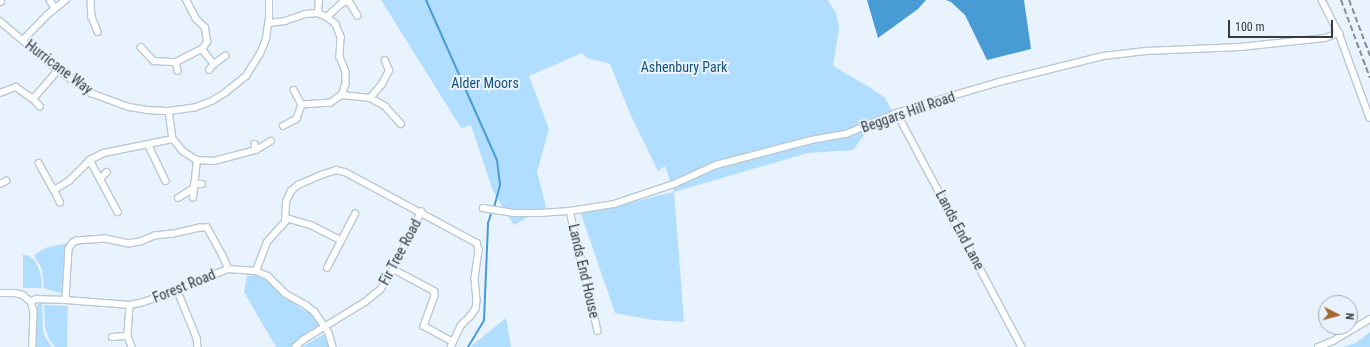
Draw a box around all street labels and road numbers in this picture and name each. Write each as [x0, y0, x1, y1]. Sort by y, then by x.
street label: Hurricane Way [22, 36, 96, 98]
street label: Beggars Hill Road [859, 88, 957, 136]
street label: Lands End Lane [932, 188, 988, 272]
street label: Fir Tree Road [375, 216, 425, 288]
street label: Lands End House [565, 222, 603, 320]
street label: Forest Road [150, 266, 218, 306]

